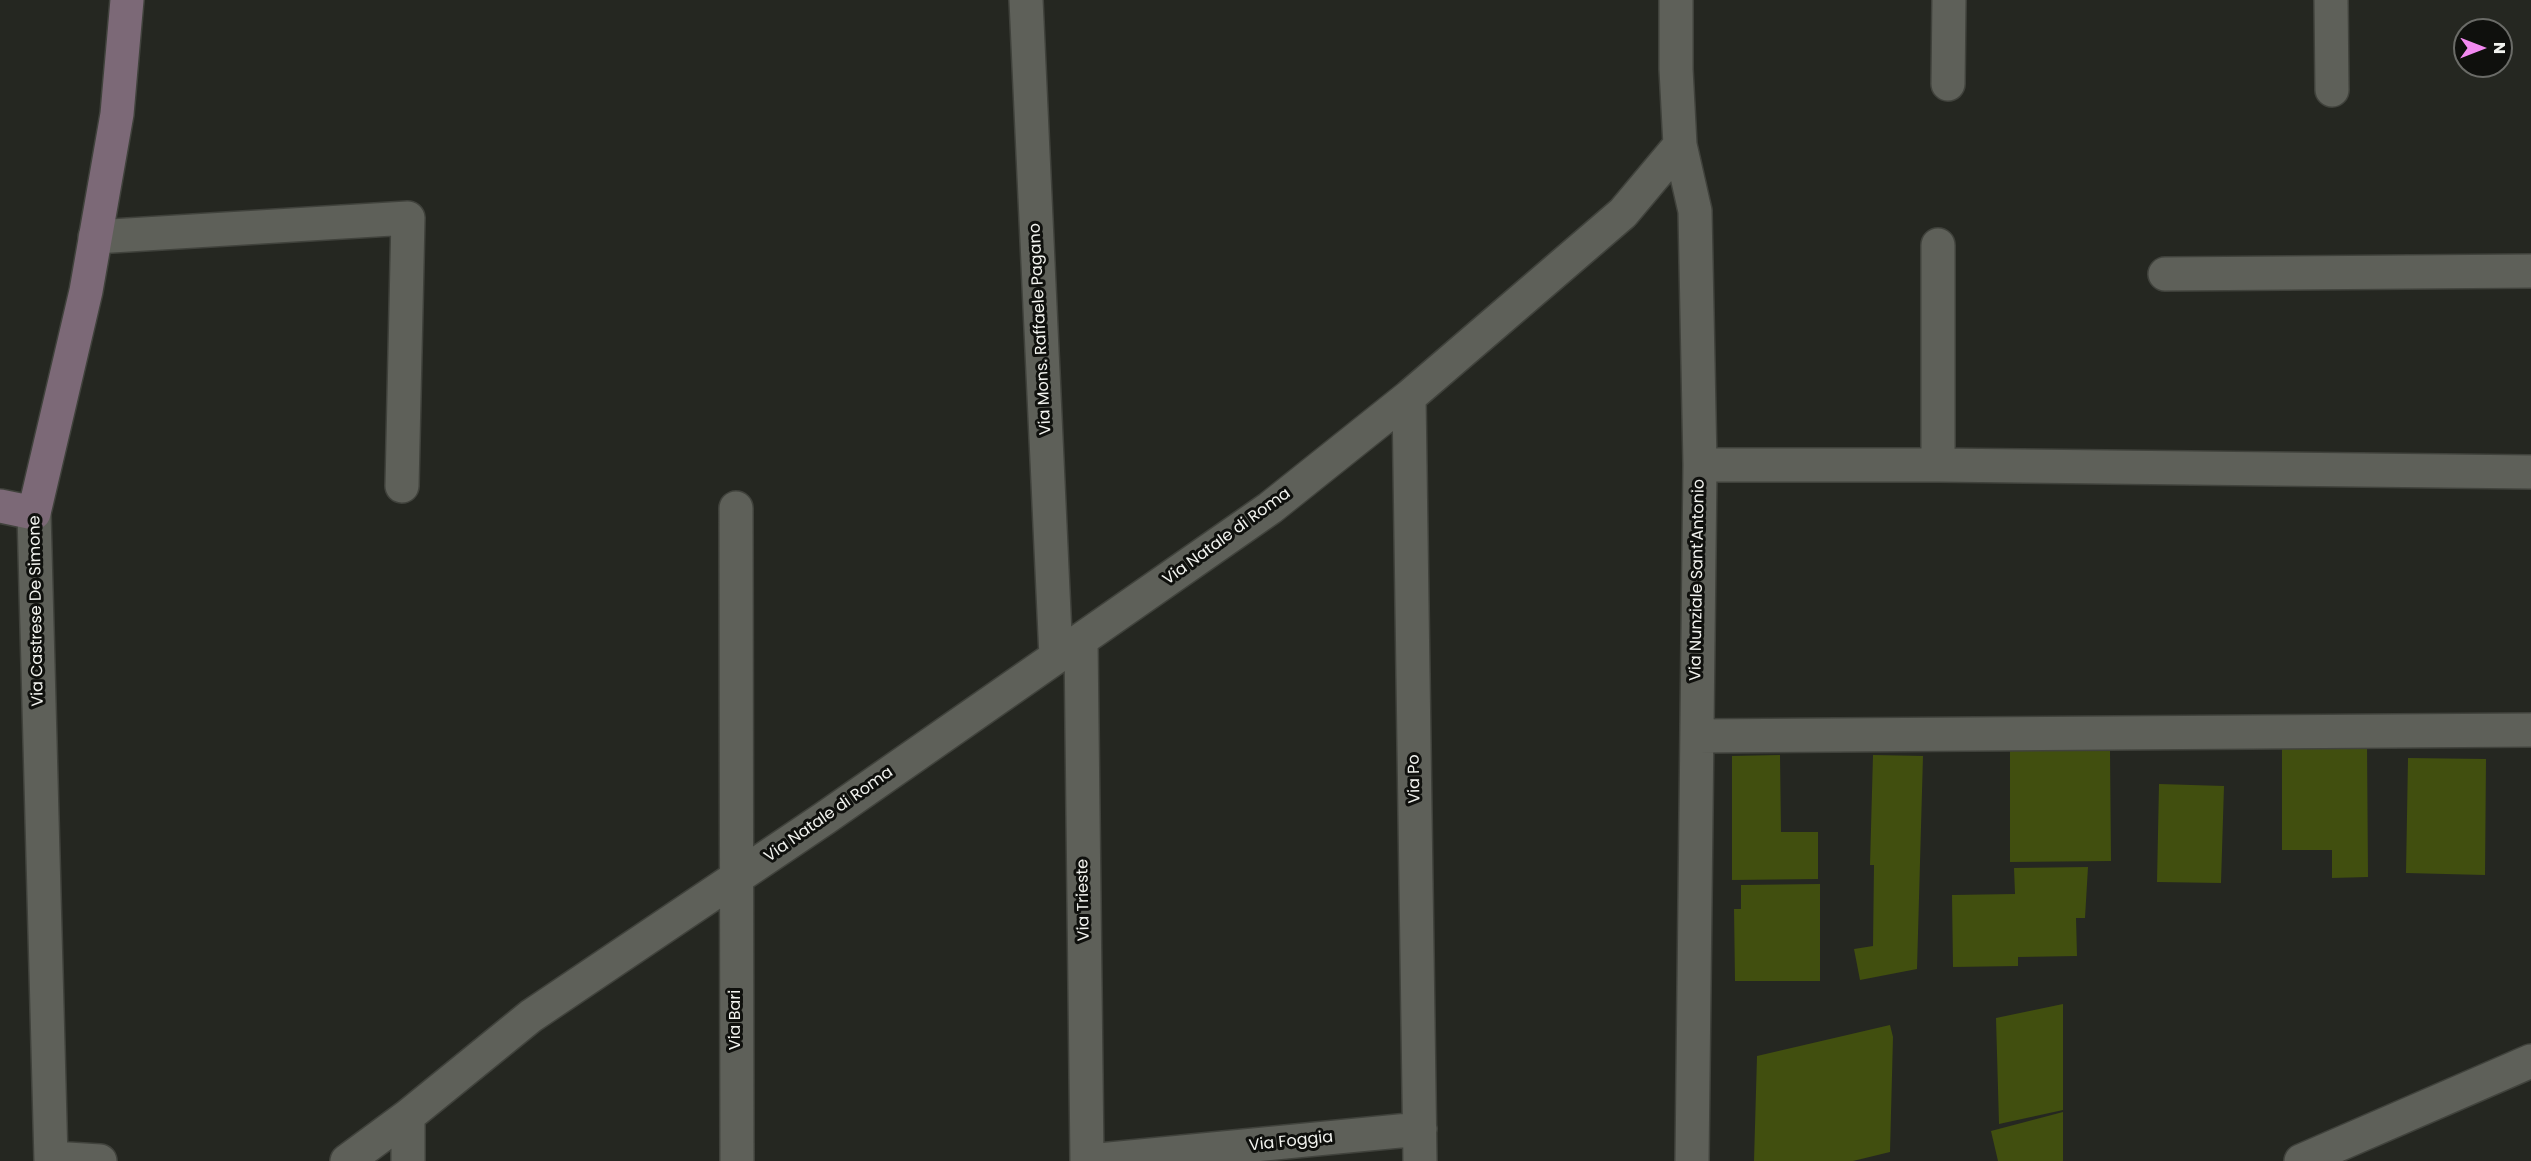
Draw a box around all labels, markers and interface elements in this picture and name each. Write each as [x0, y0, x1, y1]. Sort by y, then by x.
north arrow [2453, 18, 2513, 78]
text: N [2488, 42, 2511, 54]
street label: Via Mons. Raffaele Pagano [1026, 223, 1056, 435]
street label: Via Nunziale Sant'Antonio [1687, 479, 1709, 681]
street label: Via Natale di Roma [1159, 484, 1295, 590]
street label: Via Castrese De Simone [26, 515, 48, 707]
street label: Via Po [1405, 754, 1425, 804]
street label: Via Natale di Roma [761, 763, 897, 867]
street label: Via Trieste [1074, 859, 1094, 941]
street label: Via Bari [726, 990, 746, 1050]
street label: Via Foggia [1248, 1128, 1334, 1156]

